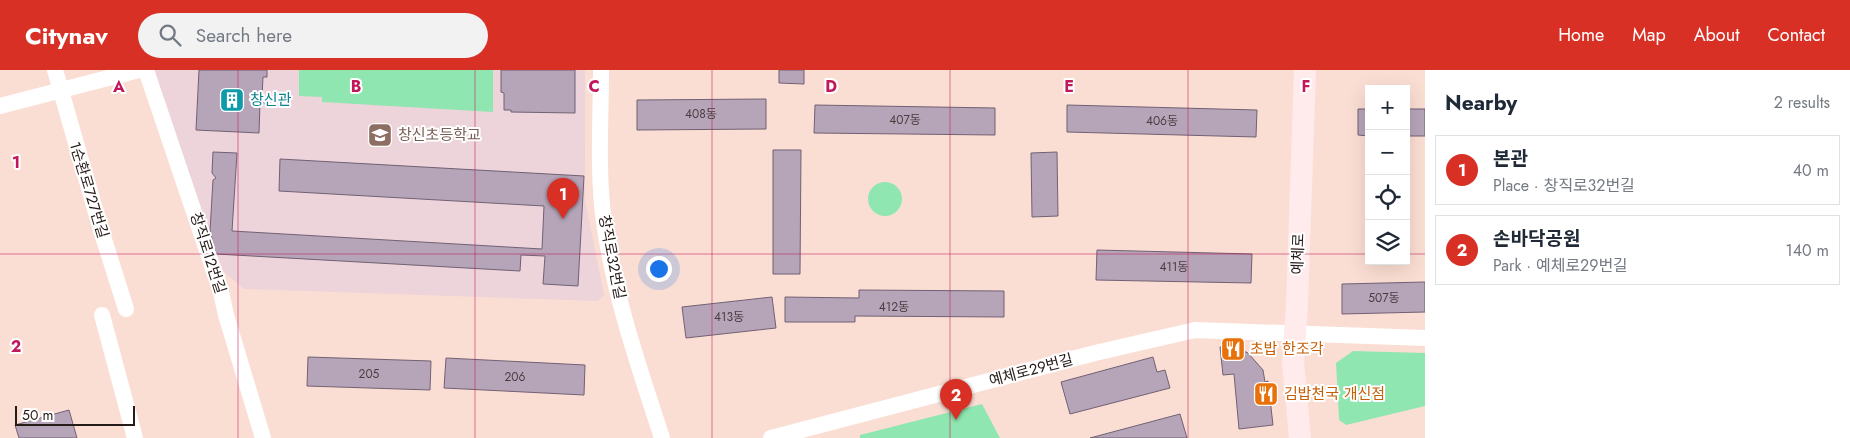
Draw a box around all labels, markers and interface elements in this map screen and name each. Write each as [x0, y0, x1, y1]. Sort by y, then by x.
search box [138, 13, 488, 58]
text: Citynav [25, 18, 108, 53]
icon: search [156, 21, 184, 49]
text: Search here [196, 22, 292, 49]
text: Home [1558, 22, 1604, 48]
text: Map [1632, 22, 1666, 48]
text: About [1694, 22, 1739, 48]
text: Contact [1767, 22, 1825, 48]
text: A [112, 75, 125, 98]
text: B [351, 75, 361, 98]
text: C [588, 75, 600, 98]
text: D [825, 75, 837, 98]
text: E [1064, 75, 1074, 98]
text: F [1302, 75, 1310, 98]
map controls [1365, 85, 1410, 265]
button: + [1365, 85, 1410, 130]
building icon: 창신관 [219, 87, 245, 113]
text: Nearby [1445, 88, 1517, 118]
place label: 창신관 [250, 89, 292, 111]
text: 2 results [1774, 91, 1830, 114]
house number: 408동 [685, 105, 717, 123]
house number: 407동 [889, 111, 921, 129]
house number: 406동 [1146, 112, 1178, 130]
school or university icon: 창신초등학교 [367, 122, 393, 148]
place label: 창신초등학교 [398, 124, 481, 146]
button: − [1365, 130, 1410, 175]
street label: 1순환로727번길 [64, 139, 114, 241]
text: 본관 [1493, 145, 1528, 172]
text: 1 [12, 151, 20, 174]
text: 1 [1458, 159, 1466, 182]
text: 40 m [1793, 159, 1829, 182]
text: Place · 창직로32번길 [1493, 174, 1635, 197]
button: locate [1365, 175, 1410, 220]
pin: 1 [547, 178, 579, 219]
street label: 창직로12번길 [185, 210, 231, 296]
street label: 창직로32번길 [593, 213, 631, 301]
button: layers [1365, 220, 1410, 265]
text: 손바닥공원 [1493, 225, 1580, 252]
street label: 예체로 [1286, 233, 1310, 275]
text: 2 [1457, 239, 1467, 262]
text: 140 m [1786, 239, 1829, 262]
text: Park · 예체로29번길 [1493, 254, 1628, 277]
your location [646, 256, 672, 282]
house number: 411동 [1160, 258, 1188, 276]
house number: 507동 [1368, 289, 1400, 307]
house number: 412동 [879, 298, 909, 316]
house number: 413동 [714, 308, 744, 326]
text: 2 [11, 335, 21, 358]
restaurant icon: 초밥 한조각 [1220, 336, 1246, 362]
place label: 초밥 한조각 [1250, 338, 1324, 360]
street label: 예체로29번길 [987, 348, 1075, 392]
house number: 205 [359, 365, 380, 383]
house number: 206 [505, 368, 526, 386]
pin: 2 [940, 379, 972, 420]
restaurant icon: 김밥천국 개신점 [1253, 381, 1279, 407]
place label: 김밥천국 개신점 [1284, 383, 1385, 405]
scale bar [15, 403, 135, 426]
text: 50 m [22, 405, 53, 425]

